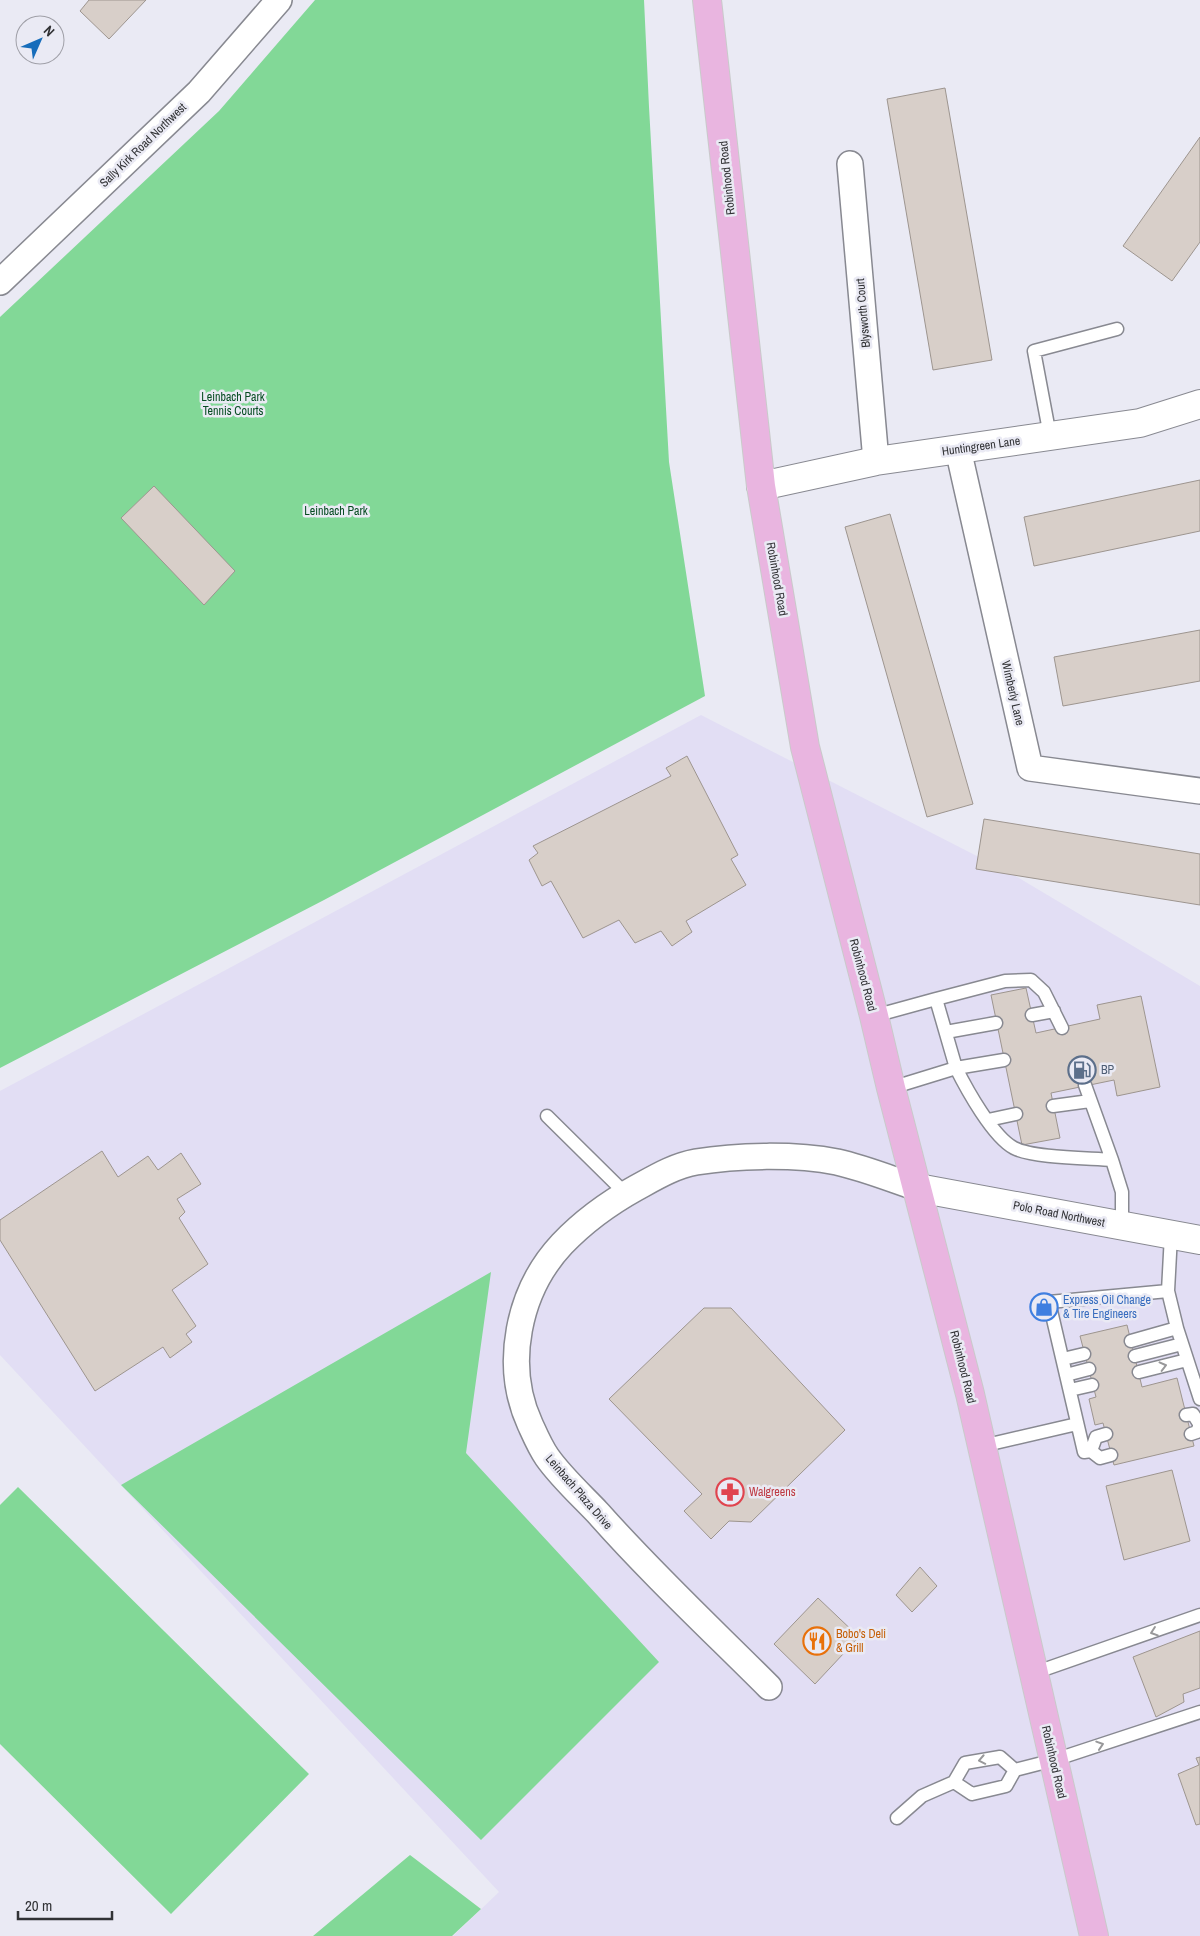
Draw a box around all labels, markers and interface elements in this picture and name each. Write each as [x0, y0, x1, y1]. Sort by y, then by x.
north arrow [15, 15, 65, 65]
text: N [40, 22, 58, 40]
street label: Sally Kirk Road Northwest [96, 99, 190, 191]
street label: Robinhood Road [715, 140, 739, 216]
street label: Blysworth Court [852, 277, 874, 348]
park label: Leinbach Park Tennis Courts [201, 389, 265, 419]
street label: Huntingreen Lane [941, 433, 1021, 459]
park label: Leinbach Park [304, 503, 368, 519]
street label: Robinhood Road [763, 541, 791, 617]
street label: Wimberly Lane [998, 659, 1028, 727]
street label: Robinhood Road [846, 937, 880, 1013]
fuel station icon: BP [1067, 1055, 1097, 1085]
place label: BP [1101, 1062, 1115, 1078]
street label: Polo Road Northwest [1012, 1197, 1106, 1231]
shop icon: Express Oil Change & Tire Engineers [1029, 1292, 1059, 1322]
place label: Express Oil Change & Tire Engineers [1063, 1292, 1151, 1322]
street label: Robinhood Road [946, 1329, 980, 1405]
one-way arrow [1159, 1361, 1167, 1372]
street label: Leinbach Plaza Drive [542, 1451, 616, 1533]
pharmacy icon: Walgreens [715, 1477, 745, 1507]
place label: Walgreens [749, 1484, 796, 1500]
restaurant icon: Bobo's Deli & Grill [802, 1626, 832, 1656]
place label: Bobo's Deli & Grill [836, 1626, 886, 1656]
one-way arrow [1150, 1626, 1159, 1636]
street label: Robinhood Road [1038, 1724, 1070, 1800]
one-way arrow [1095, 1741, 1104, 1751]
one-way arrow [978, 1754, 986, 1765]
scale bar [18, 1888, 111, 1920]
text: 20 m [25, 1895, 52, 1916]

